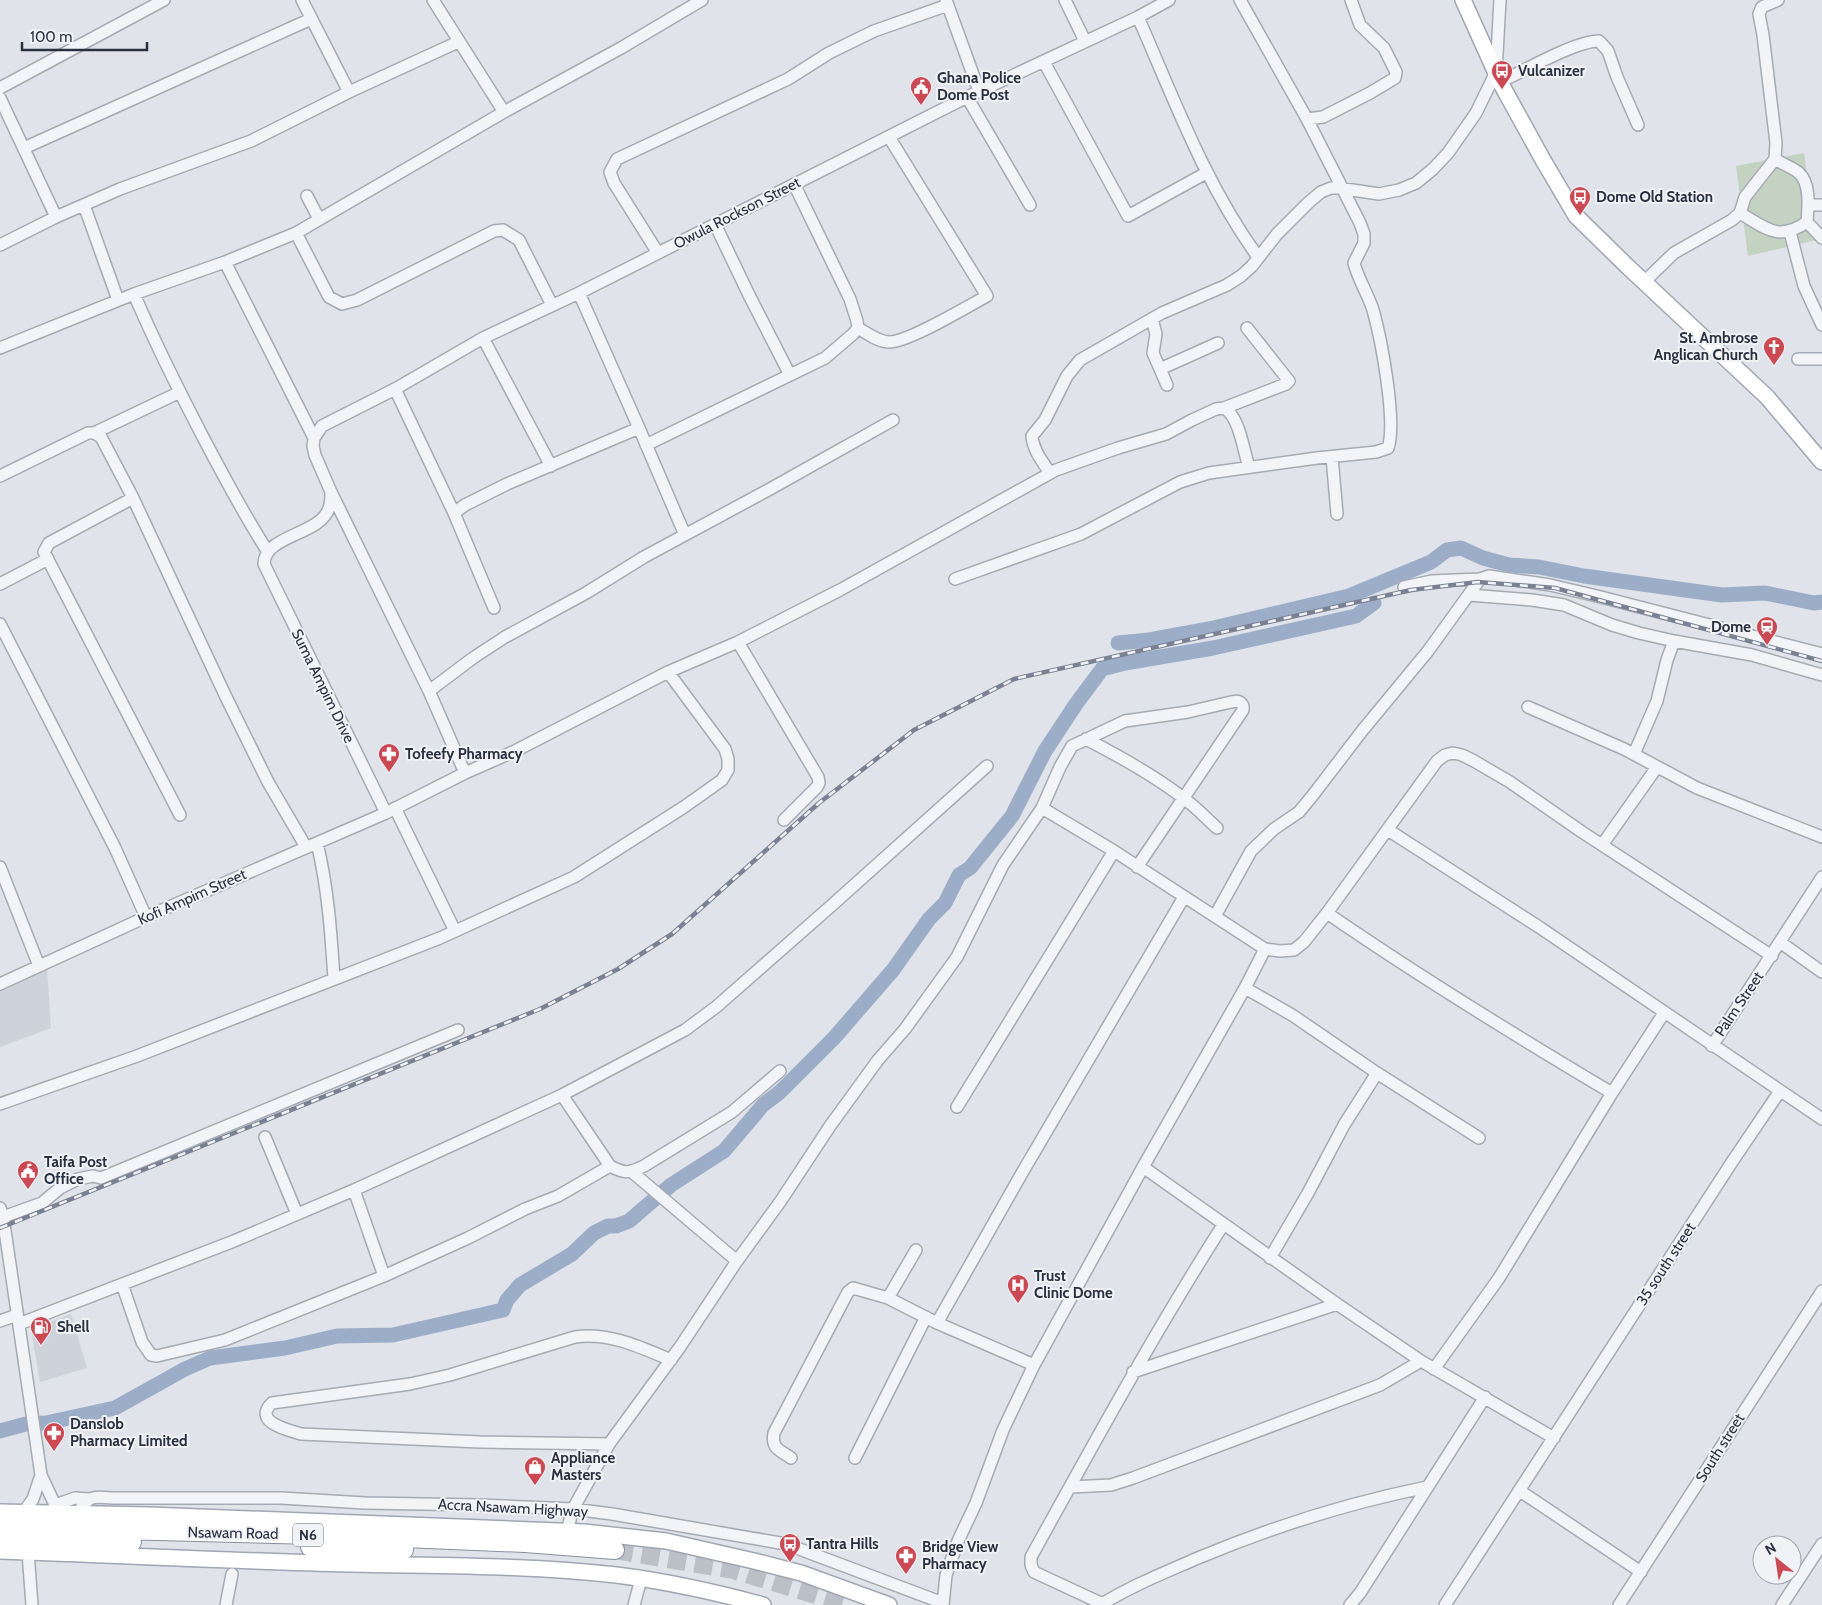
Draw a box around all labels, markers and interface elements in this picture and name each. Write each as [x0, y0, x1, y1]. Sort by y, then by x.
scale bar [22, 20, 148, 52]
text: 100 m [30, 28, 72, 46]
bus stop icon: Vulcanizer [1490, 59, 1514, 90]
place label: Vulcanizer [1518, 62, 1585, 80]
place label: Ghana Police Dome Post [937, 69, 1021, 104]
public building icon: Ghana Police Dome Post [909, 75, 933, 106]
street label: Owula Rockson Street [671, 173, 803, 253]
bus stop icon: Dome Old Station [1568, 185, 1592, 216]
place label: Dome Old Station [1596, 188, 1713, 206]
place label: St. Ambrose Anglican Church [1654, 329, 1758, 364]
church icon: St. Ambrose Anglican Church [1762, 335, 1786, 366]
station icon: Dome [1755, 615, 1779, 646]
place label: Dome [1711, 618, 1751, 636]
street label: Suma Ampim Drive [288, 626, 358, 746]
pharmacy icon: Tofeefy Pharmacy [377, 742, 401, 773]
place label: Tofeefy Pharmacy [405, 745, 524, 763]
street label: Kofi Ampim Street [135, 865, 249, 929]
street label: Palm Street [1711, 968, 1767, 1040]
place label: Taifa Post Office [44, 1153, 107, 1188]
public building icon: Taifa Post Office [16, 1159, 40, 1190]
street label: 35 south street [1633, 1219, 1699, 1309]
place label: Trust Clinic Dome [1034, 1267, 1113, 1302]
hospital icon: Trust Clinic Dome [1006, 1273, 1030, 1304]
fuel station icon: Shell [29, 1315, 53, 1346]
place label: Shell [57, 1318, 90, 1336]
street label: South street [1692, 1410, 1748, 1486]
place label: Danslob Pharmacy Limited [70, 1415, 187, 1450]
pharmacy icon: Danslob Pharmacy Limited [42, 1421, 66, 1452]
place label: Appliance Masters [551, 1449, 616, 1484]
shop icon: Appliance Masters [523, 1455, 547, 1486]
street label: Accra Nsawam Highway [437, 1495, 589, 1521]
street label: Nsawam Road [187, 1523, 279, 1543]
road number: N6 [293, 1524, 323, 1546]
bus stop icon: Tantra Hills [778, 1532, 802, 1563]
place label: Tantra Hills [806, 1535, 879, 1553]
north arrow [1752, 1535, 1802, 1585]
place label: Bridge View Pharmacy [922, 1538, 999, 1573]
text: N [1762, 1538, 1779, 1559]
pharmacy icon: Bridge View Pharmacy [894, 1544, 918, 1575]

